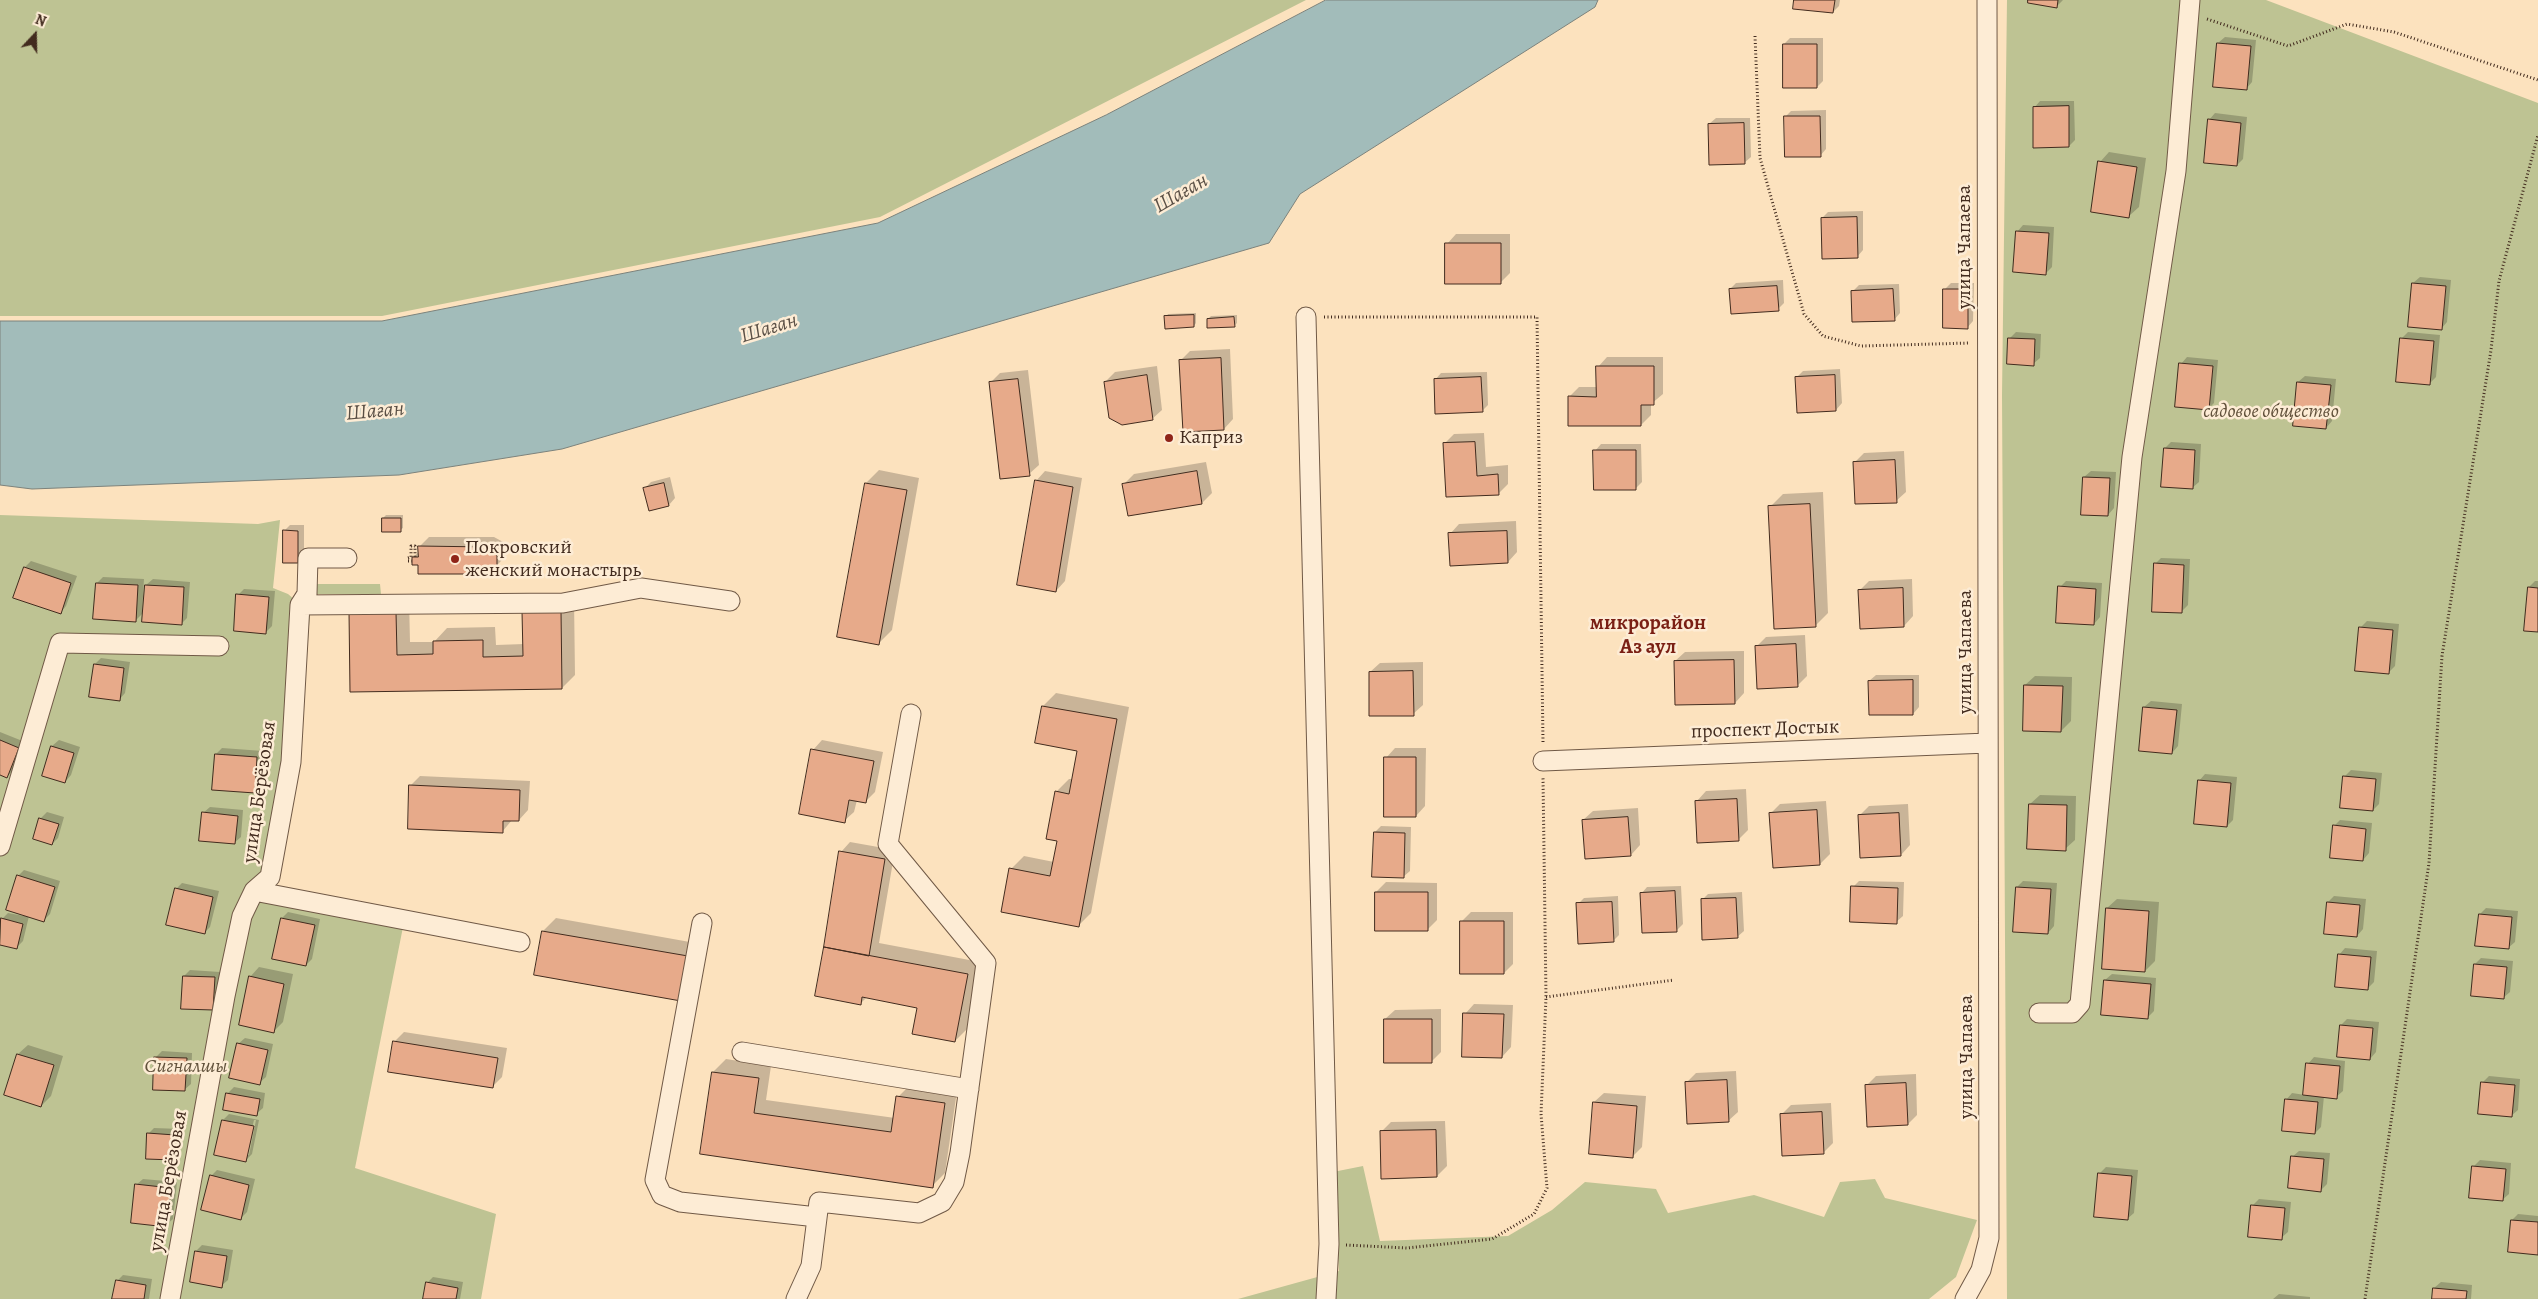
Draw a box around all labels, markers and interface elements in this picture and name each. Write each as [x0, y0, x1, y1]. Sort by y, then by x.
north arrow [10, 10, 60, 60]
text: N [32, 10, 49, 31]
water label: Шаған [1149, 168, 1213, 220]
street label: улица Чапаева [1953, 185, 1977, 309]
water label: Шаған [737, 308, 801, 350]
water label: Шаған [345, 397, 405, 427]
park label: садовое общество [2203, 400, 2339, 424]
place label: Каприз [1179, 426, 1243, 450]
marker: Каприз [1163, 432, 1175, 444]
place label: Покровский женский монастырь [465, 536, 641, 583]
marker: Покровский женский монастырь [449, 553, 461, 565]
street label: улица Чапаева [1954, 590, 1978, 714]
district label: микрорайон Аз аул [1590, 611, 1706, 661]
street label: проспект Достык [1690, 715, 1840, 745]
street label: улица Берёзовая [238, 720, 282, 864]
street label: улица Чапаева [1955, 995, 1979, 1119]
park label: Сигналшы [145, 1055, 227, 1079]
street label: улица Берёзовая [145, 1109, 193, 1253]

